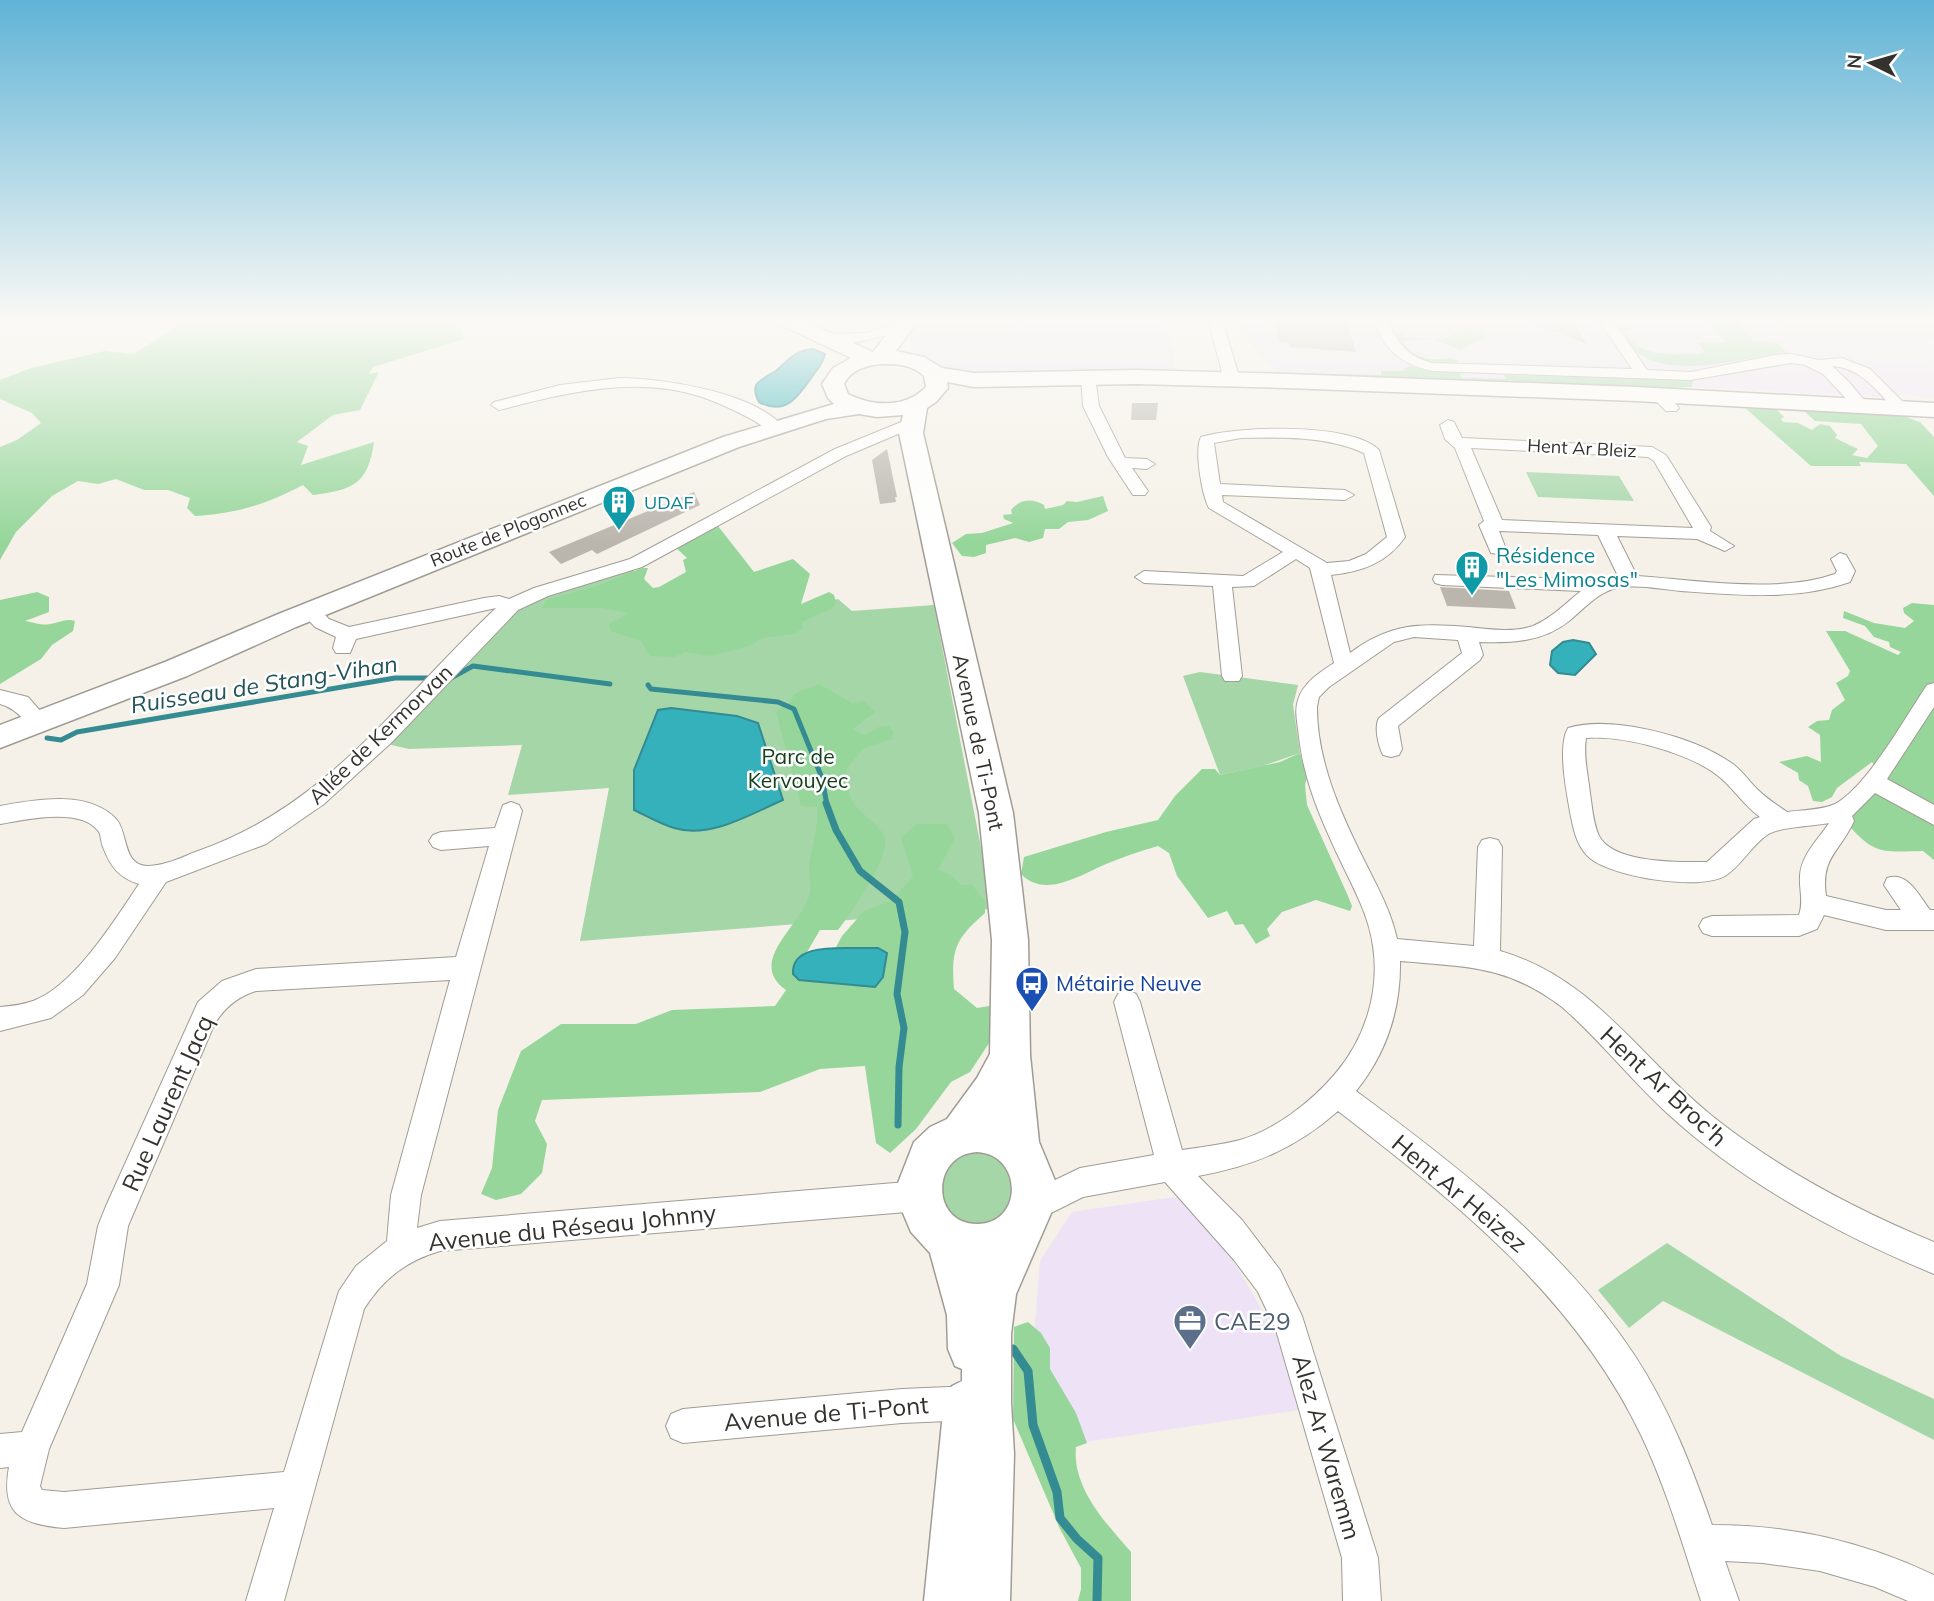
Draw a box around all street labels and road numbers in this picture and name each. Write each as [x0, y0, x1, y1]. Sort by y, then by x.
street label: Hent Ar Bleiz [1527, 434, 1637, 462]
street label: Route de Plogonnec [427, 488, 589, 572]
street label: Avenue de Ti-Pont [948, 651, 1010, 833]
street label: Allée de Kermorvan [303, 659, 457, 809]
street label: Rue Laurent Jacq [115, 1010, 219, 1196]
street label: Hent Ar Broc'h [1594, 1020, 1734, 1152]
street label: Hent Ar Heizez [1386, 1128, 1534, 1258]
street label: Avenue du Réseau Johnny [426, 1197, 718, 1257]
street label: Alez Ar Waremm [1286, 1351, 1368, 1543]
street label: Avenue de Ti-Pont [722, 1389, 930, 1437]

